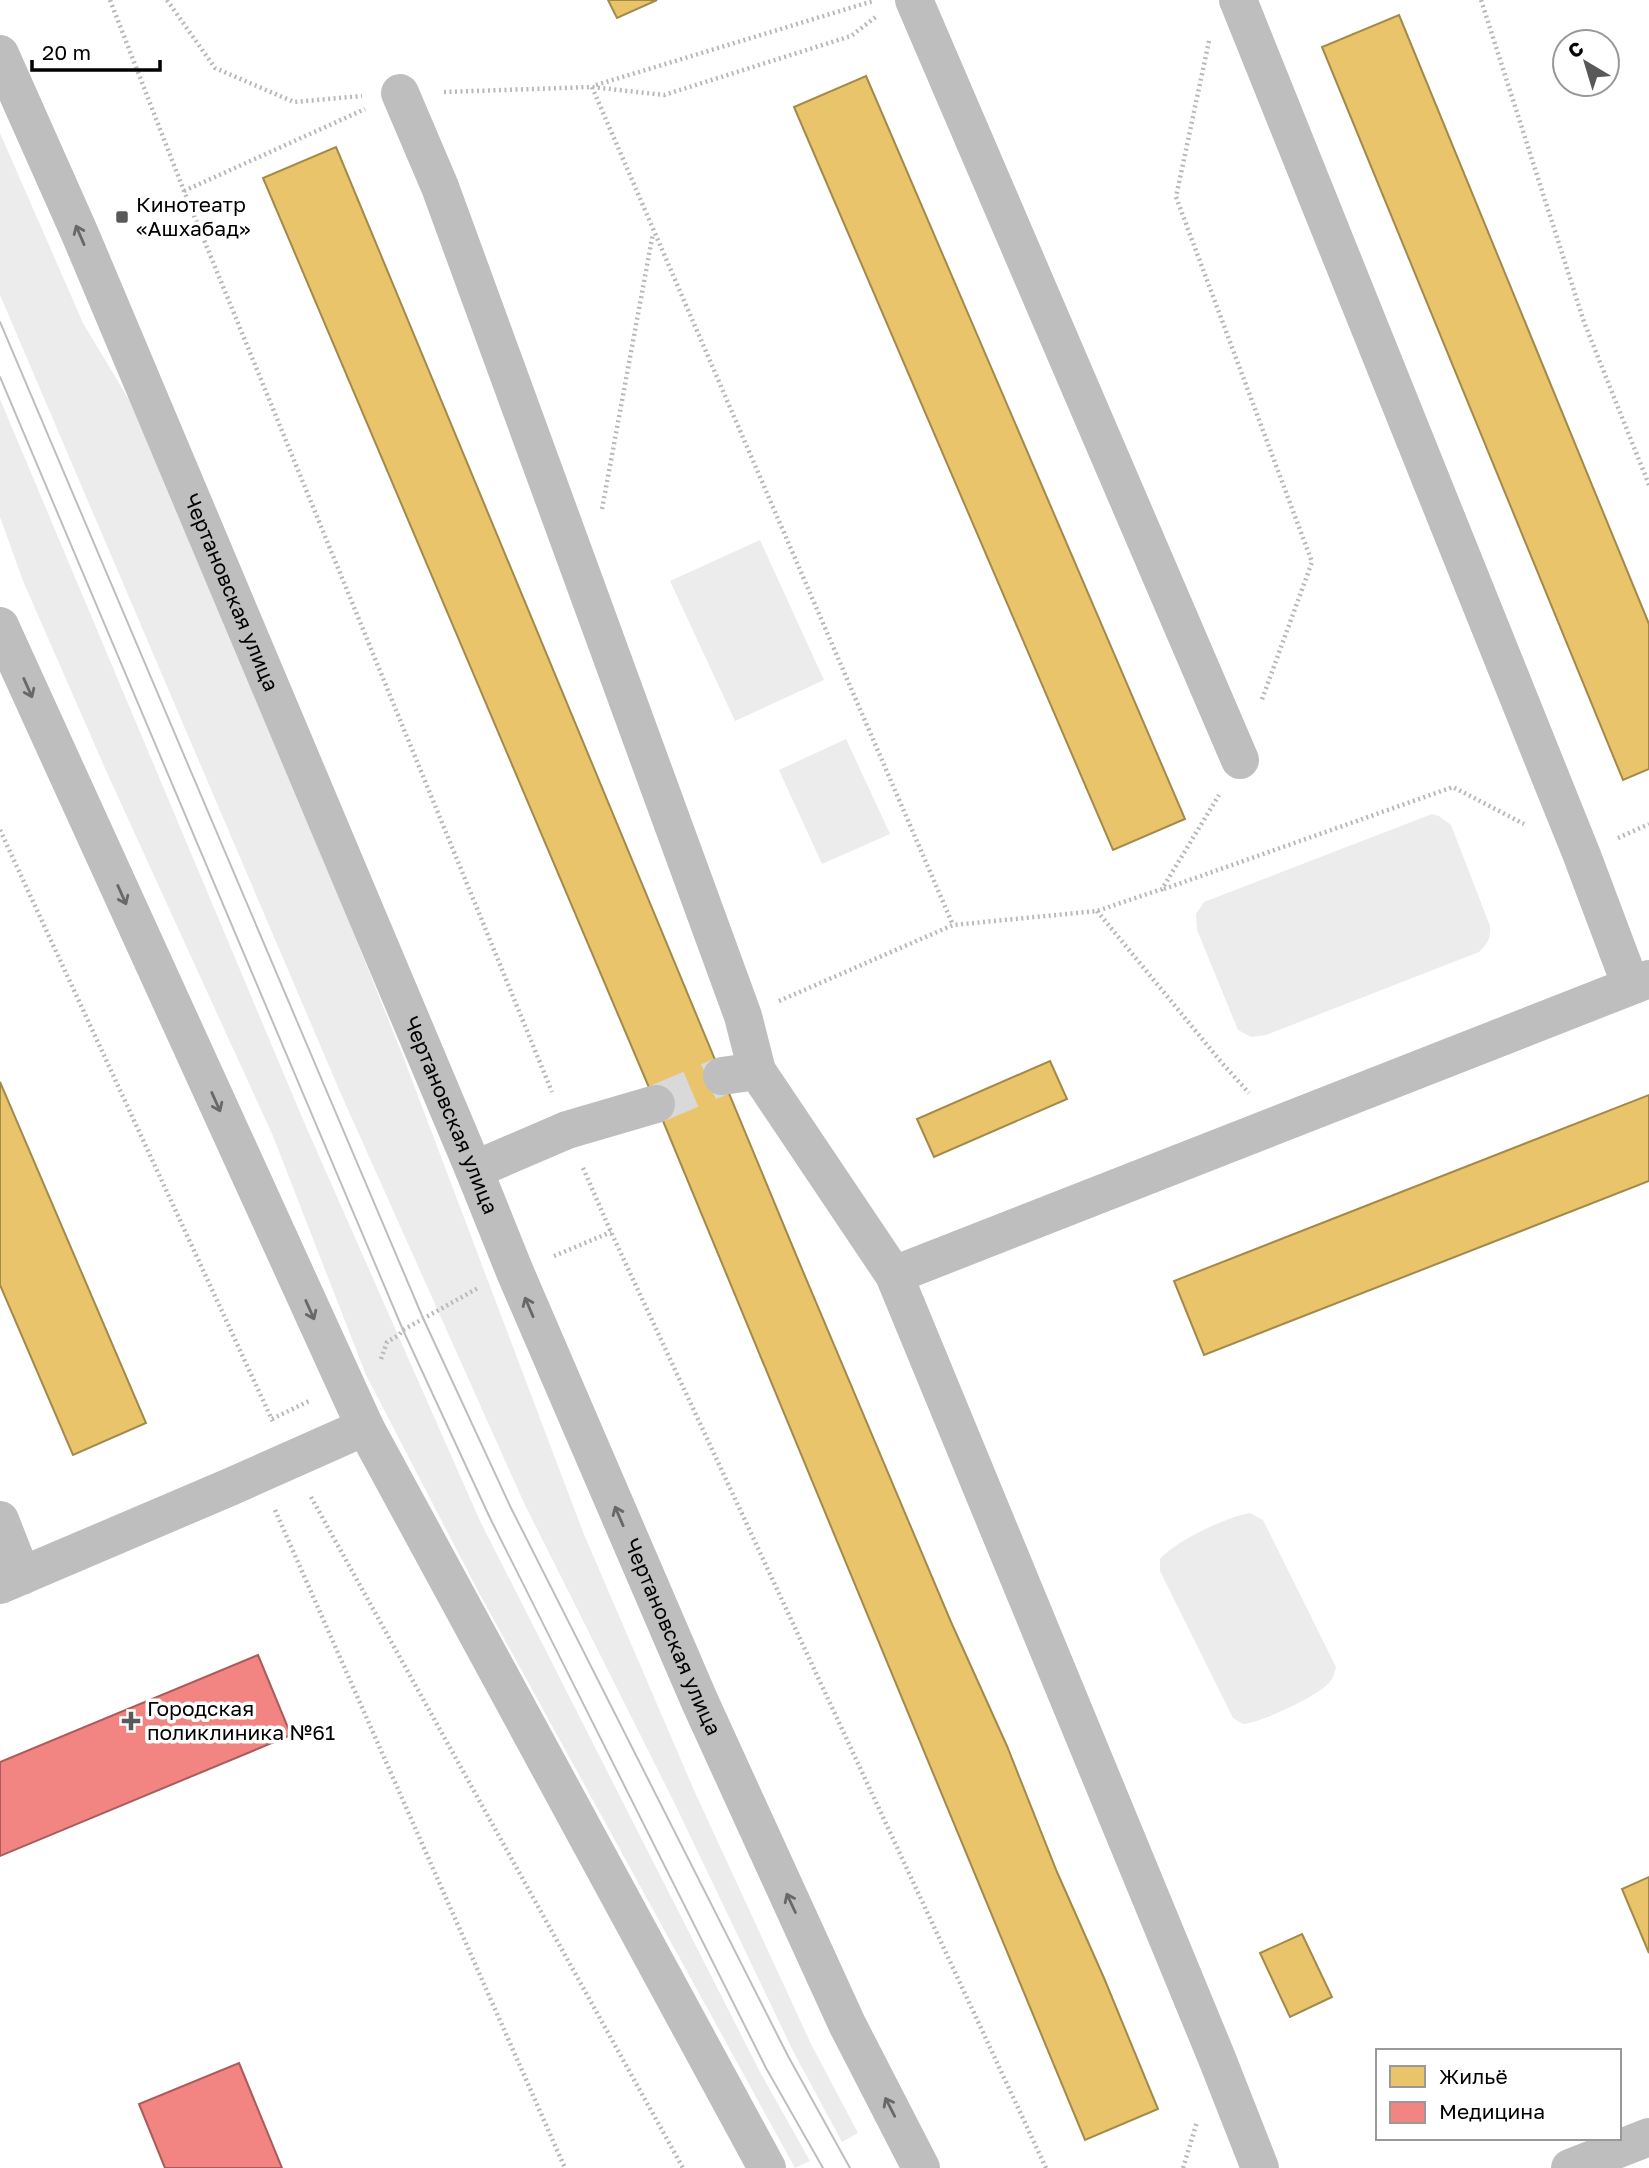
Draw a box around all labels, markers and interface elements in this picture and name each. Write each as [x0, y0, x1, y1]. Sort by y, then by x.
scale bar [32, 28, 159, 72]
north arrow [1551, 28, 1621, 98]
text: С [1563, 36, 1588, 62]
text: 20 m [42, 39, 91, 65]
place label: Кинотеатр «Ашхабад» [136, 191, 250, 241]
marker: Кинотеатр «Ашхабад» [114, 209, 130, 225]
one-way arrow [73, 225, 86, 247]
street label: Чертановская улица [179, 489, 285, 695]
one-way arrow [22, 677, 35, 698]
one-way arrow [116, 884, 129, 905]
street label: Чертановская улица [399, 1012, 504, 1218]
one-way arrow [210, 1091, 223, 1113]
one-way arrow [522, 1296, 535, 1318]
one-way arrow [305, 1299, 318, 1320]
one-way arrow [612, 1505, 625, 1527]
street label: Чертановская улица [619, 1534, 727, 1739]
place label: Городская поликлиника №61 [147, 1695, 335, 1745]
marker: Городская поликлиника №61 [121, 1711, 141, 1731]
one-way arrow [784, 1892, 797, 1914]
legend [1376, 2049, 1621, 2140]
text: Жильё [1439, 2063, 1508, 2089]
one-way arrow [883, 2098, 897, 2118]
text: Медицина [1439, 2098, 1545, 2124]

